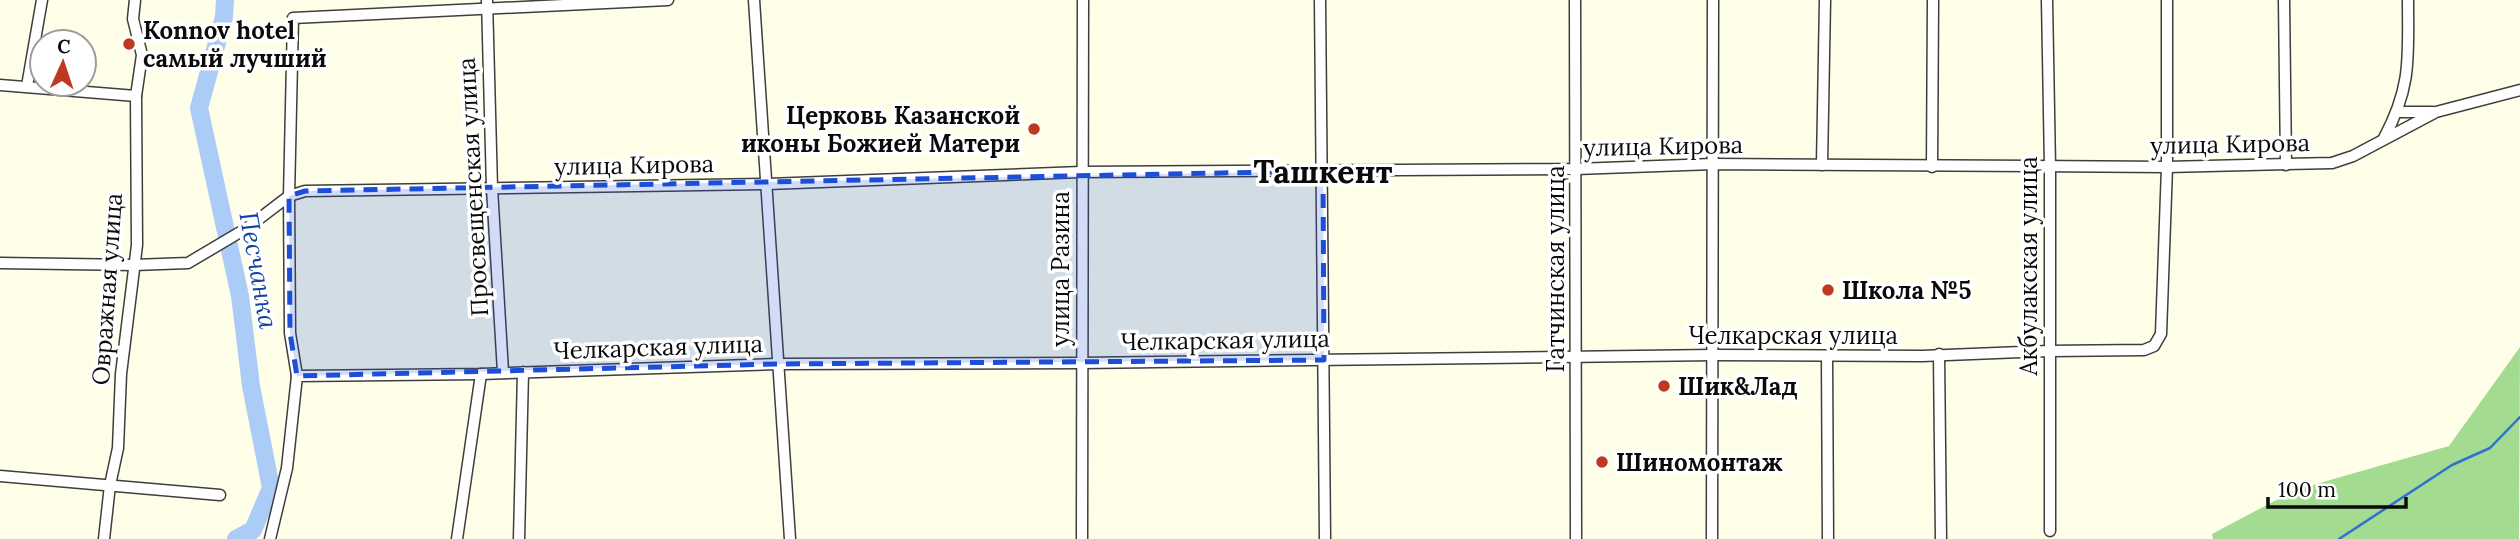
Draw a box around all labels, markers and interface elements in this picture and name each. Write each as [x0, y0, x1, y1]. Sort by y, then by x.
place label: Konnov hotel самый лучший [143, 15, 327, 74]
north arrow [28, 28, 98, 98]
text: С [57, 34, 71, 58]
marker: Konnov hotel самый лучший [121, 36, 137, 52]
street label: Просвещенская улица [451, 57, 495, 317]
place label: Церковь Казанской иконы Божией Матери [741, 100, 1020, 159]
marker: Церковь Казанской иконы Божией Матери [1026, 121, 1042, 137]
street label: улица Кирова [2150, 127, 2310, 161]
street label: улица Кирова [1583, 129, 1743, 163]
street label: улица Кирова [554, 148, 714, 182]
district label: Ташкент [1254, 151, 1393, 192]
street label: Акбулакская улица [2013, 156, 2044, 377]
street label: Гатчинская улица [1540, 165, 1571, 373]
street label: улица Разина [1045, 191, 1076, 347]
street label: Овражная улица [85, 192, 129, 386]
water label: Песчанка [232, 209, 286, 332]
place label: Школа №5 [1842, 275, 1972, 306]
marker: Школа №5 [1820, 282, 1836, 298]
street label: Челкарская улица [1688, 320, 1898, 351]
street label: Челкарская улица [1120, 323, 1330, 357]
street label: Челкарская улица [553, 328, 763, 366]
place label: Шик&Лад [1678, 371, 1797, 402]
marker: Шик&Лад [1656, 378, 1672, 394]
place label: Шиномонтаж [1616, 447, 1783, 478]
marker: Шиномонтаж [1594, 454, 1610, 470]
scale bar [2268, 466, 2406, 510]
text: 100 m [2278, 476, 2336, 503]

